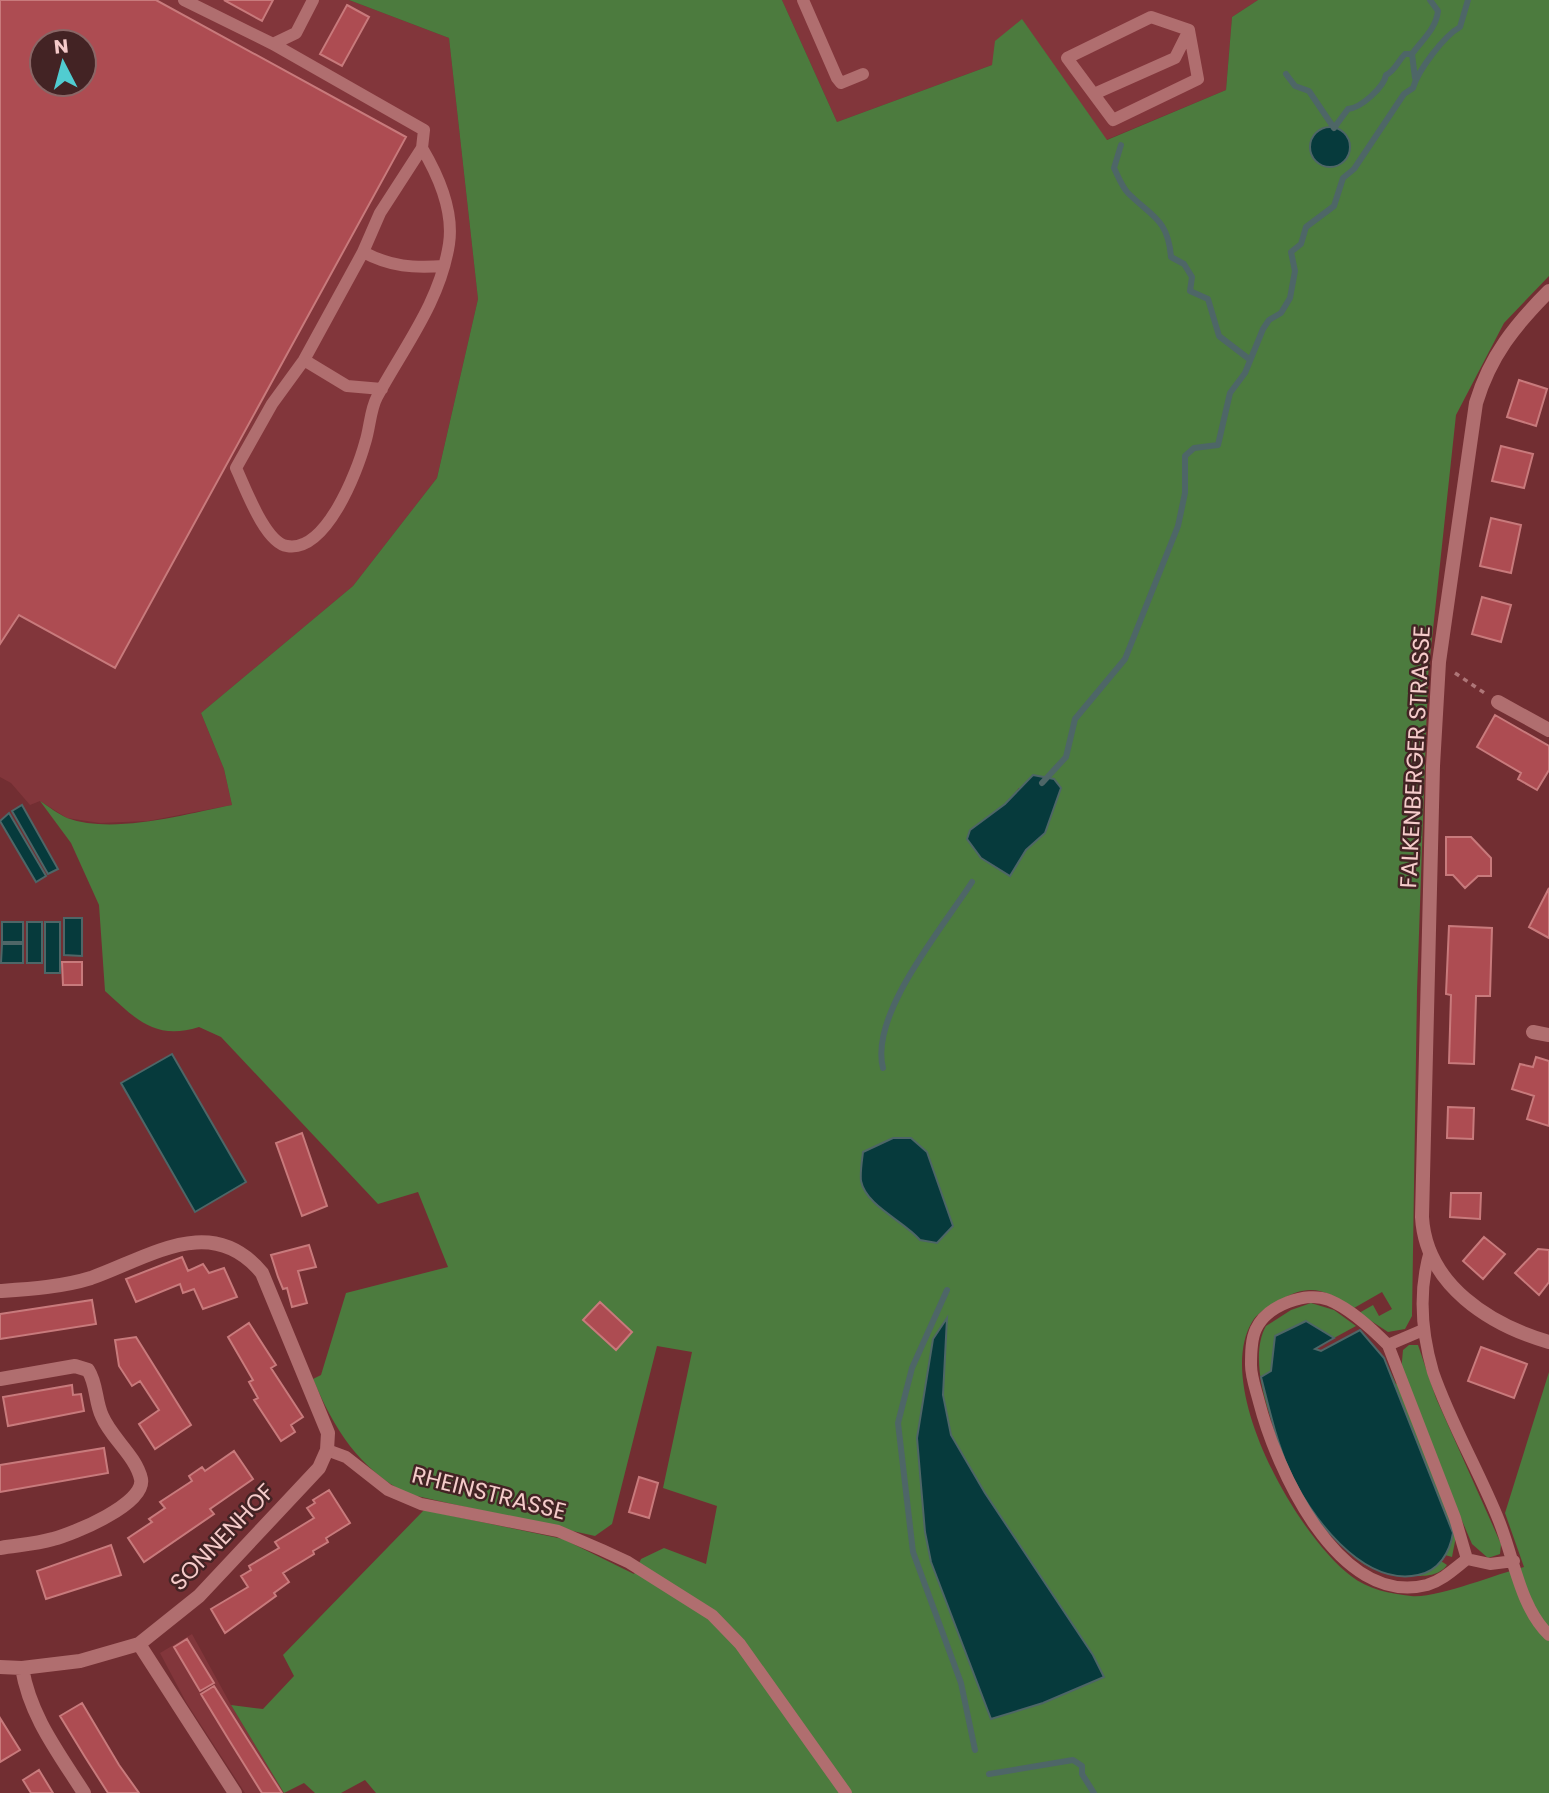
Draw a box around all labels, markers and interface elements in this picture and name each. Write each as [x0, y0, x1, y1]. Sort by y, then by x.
north arrow [28, 28, 98, 98]
text: N [53, 32, 70, 61]
street label: FALKENBERGER STRASSE [1392, 625, 1438, 889]
street label: RHEINSTRASSE [409, 1458, 569, 1528]
street label: SONNENHOF [163, 1476, 281, 1598]

